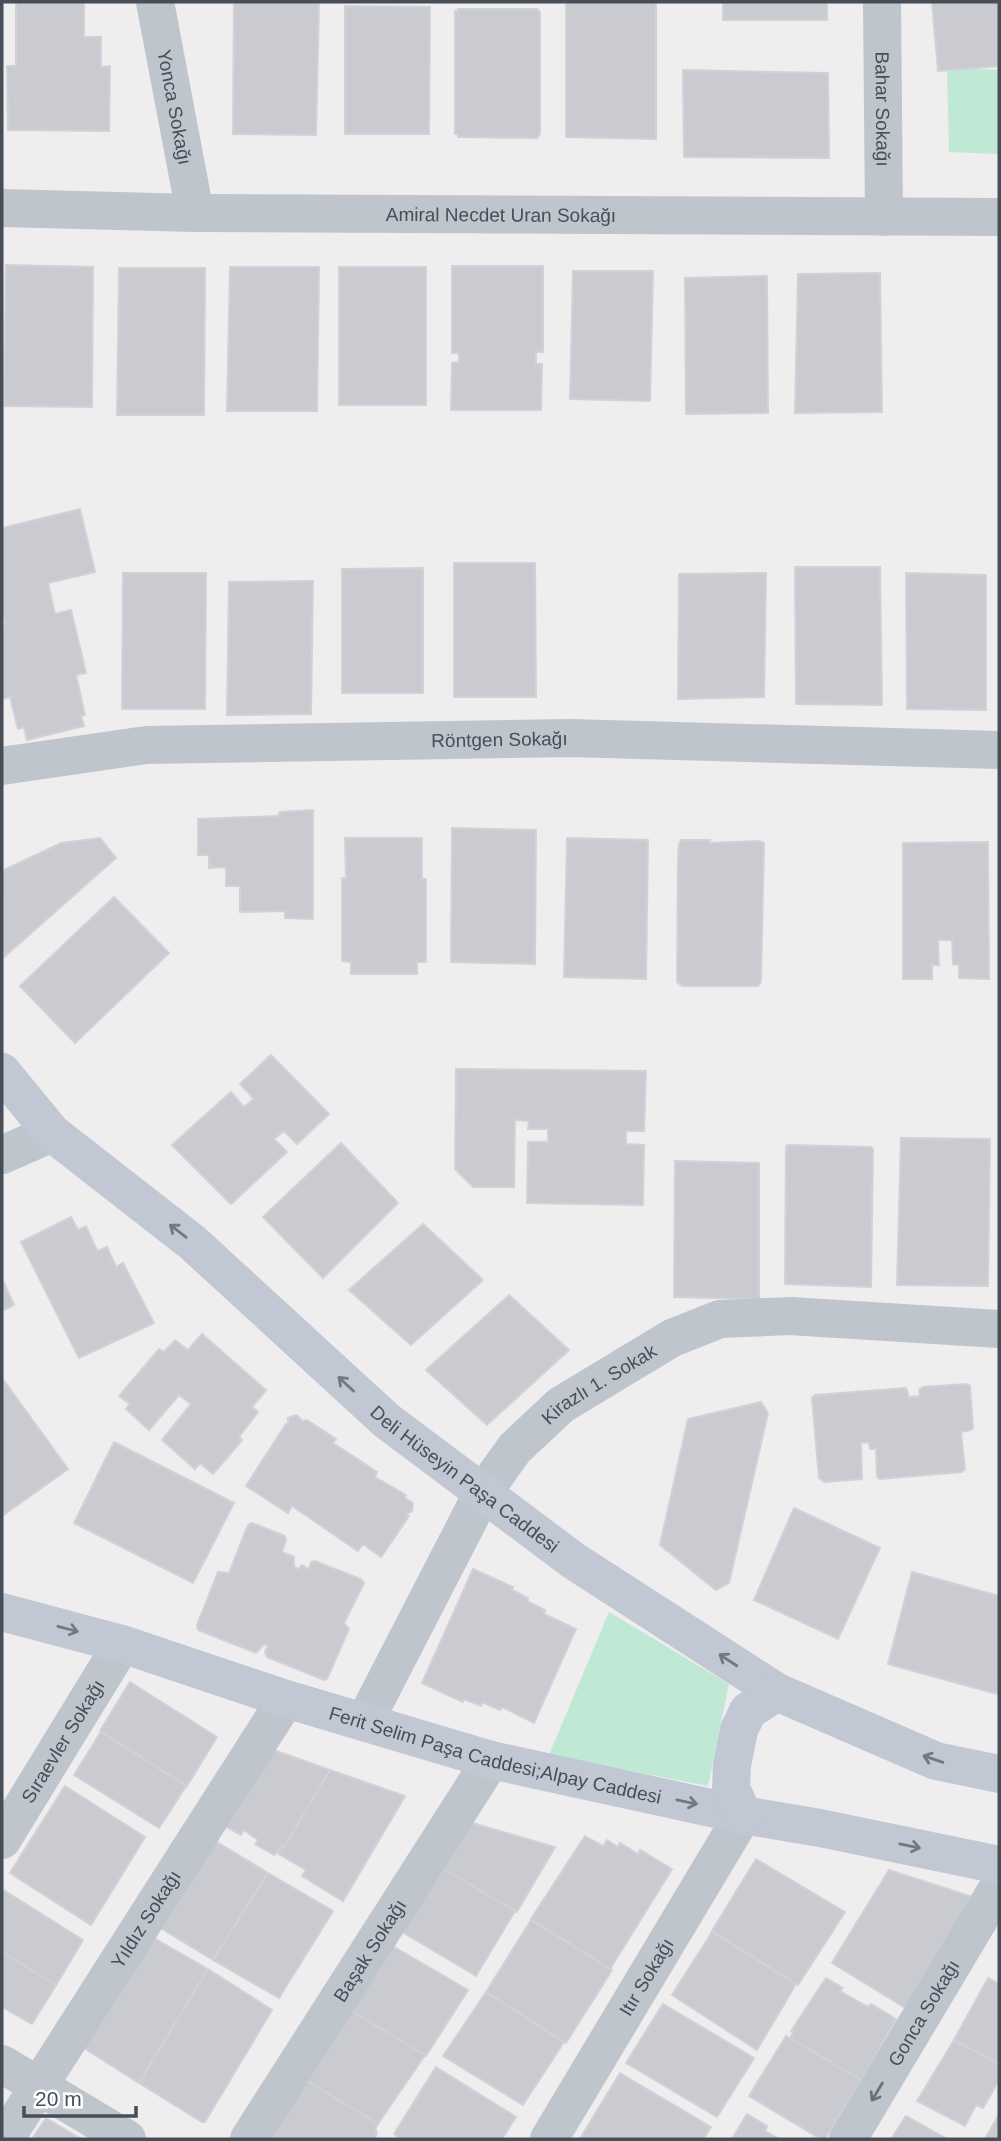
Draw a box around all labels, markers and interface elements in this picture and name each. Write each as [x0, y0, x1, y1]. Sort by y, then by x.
street label: Yonca Sokağı [153, 48, 196, 166]
street label: Bahar Sokağı [871, 51, 894, 167]
street label: Amiral Necdet Uran Sokağı [386, 204, 616, 226]
street label: Röntgen Sokağı [431, 728, 568, 751]
one-way arrow [169, 1224, 187, 1239]
street label: Kirazlı 1. Sokak [537, 1340, 661, 1429]
one-way arrow [337, 1376, 355, 1392]
street label: Deli Hüseyin Paşa Caddesi [366, 1401, 563, 1557]
one-way arrow [56, 1623, 79, 1636]
one-way arrow [719, 1653, 739, 1667]
street label: Sıraevler Sokağı [17, 1676, 109, 1807]
street label: Ferit Selim Paşa Caddesi;Alpay Caddesi [327, 1702, 663, 1808]
one-way arrow [923, 1751, 945, 1764]
one-way arrow [675, 1796, 698, 1810]
one-way arrow [898, 1840, 921, 1854]
street label: Yıldız Sokağı [107, 1866, 185, 1972]
street label: Başak Sokağı [330, 1895, 410, 2006]
street label: Itır Sokağı [615, 1935, 678, 2020]
street label: Gonca Sokağı [884, 1956, 964, 2070]
scale bar [24, 2074, 136, 2118]
one-way arrow [869, 2081, 883, 2101]
text: 20 m [35, 2087, 82, 2110]

